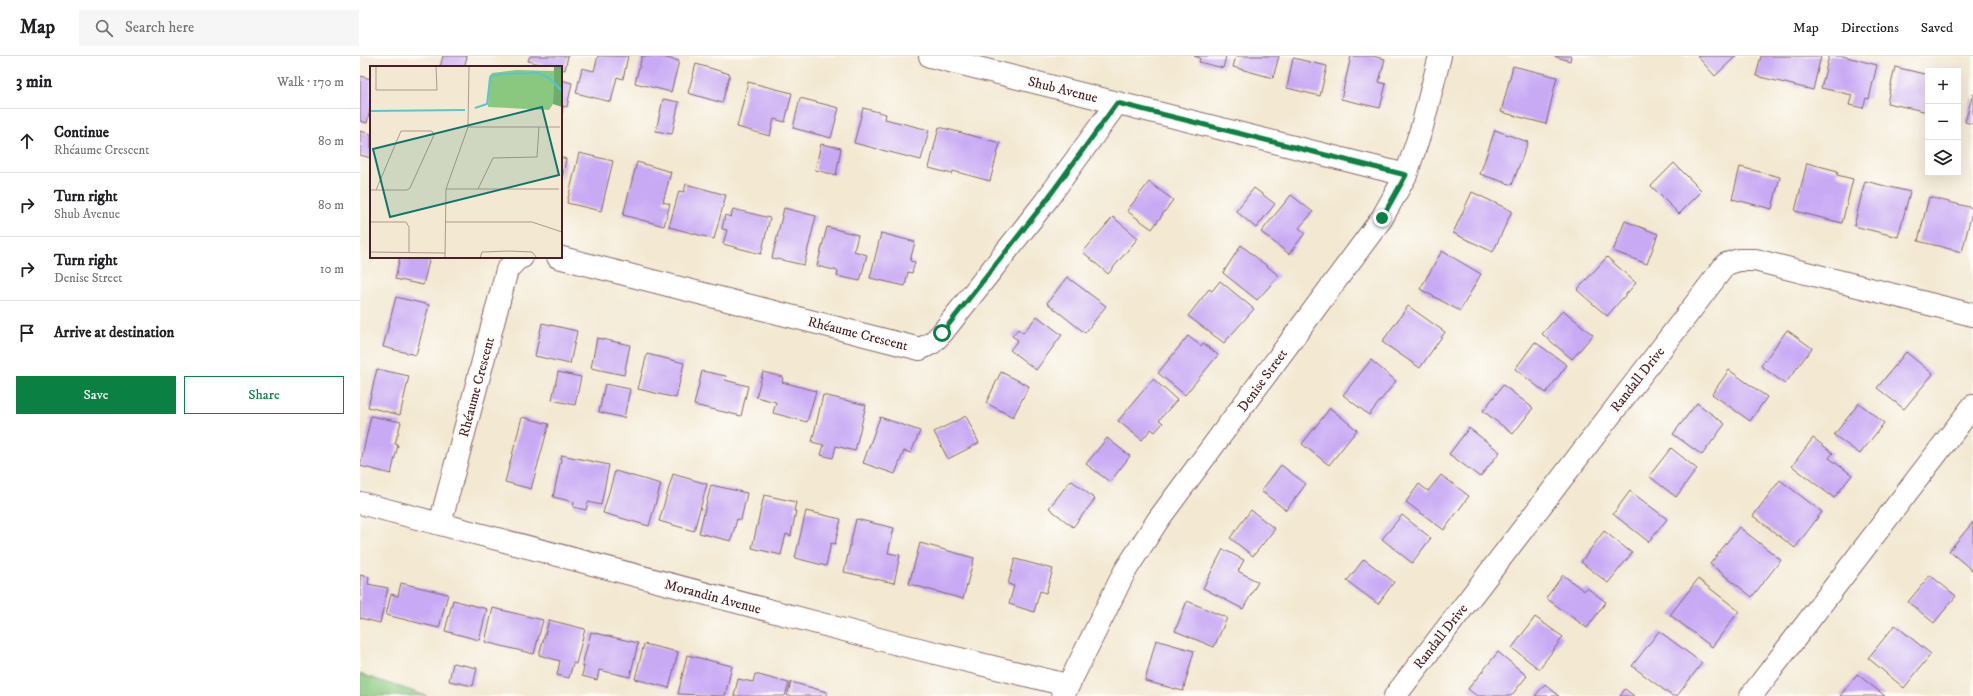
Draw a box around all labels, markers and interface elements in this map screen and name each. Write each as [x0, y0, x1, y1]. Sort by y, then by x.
search box [79, 10, 359, 46]
text: Map [20, 16, 55, 39]
icon: search [93, 17, 115, 39]
text: Search here [125, 18, 194, 37]
text: Map [1793, 19, 1819, 37]
text: Directions [1841, 19, 1899, 37]
text: Saved [1921, 19, 1953, 37]
inset map [370, 66, 562, 258]
map controls [1925, 68, 1961, 176]
button: + [1925, 68, 1961, 104]
text: 3 min [16, 71, 52, 93]
street label: Shub Avenue [1026, 73, 1100, 107]
text: Walk · 170 m [277, 74, 344, 90]
button: − [1925, 104, 1961, 140]
text: Continue [54, 123, 109, 142]
icon: ahead [16, 130, 38, 152]
text: 80 m [318, 133, 344, 149]
button: layers [1925, 140, 1961, 176]
text: Rhéaume Crescent [54, 142, 150, 158]
text: Turn right [54, 187, 117, 206]
icon: right [16, 194, 38, 216]
text: 80 m [318, 197, 344, 213]
text: Shub Avenue [54, 206, 120, 222]
route end [1373, 209, 1391, 227]
text: Turn right [54, 251, 117, 270]
icon: right [16, 258, 38, 280]
text: 10 m [320, 261, 344, 277]
text: Denise Street [54, 270, 122, 286]
street label: Rhéaume Crescent [806, 313, 910, 355]
icon: arrive [16, 322, 38, 344]
text: Arrive at destination [54, 323, 174, 342]
route start [933, 324, 951, 342]
street label: Rhéaume Crescent [455, 335, 499, 439]
street label: Randall Drive [1607, 343, 1669, 416]
street label: Denise Street [1234, 345, 1292, 416]
button: Save [16, 376, 176, 414]
button: Share [184, 376, 344, 414]
street label: Morandin Avenue [663, 575, 763, 619]
street label: Randall Drive [1410, 600, 1472, 673]

